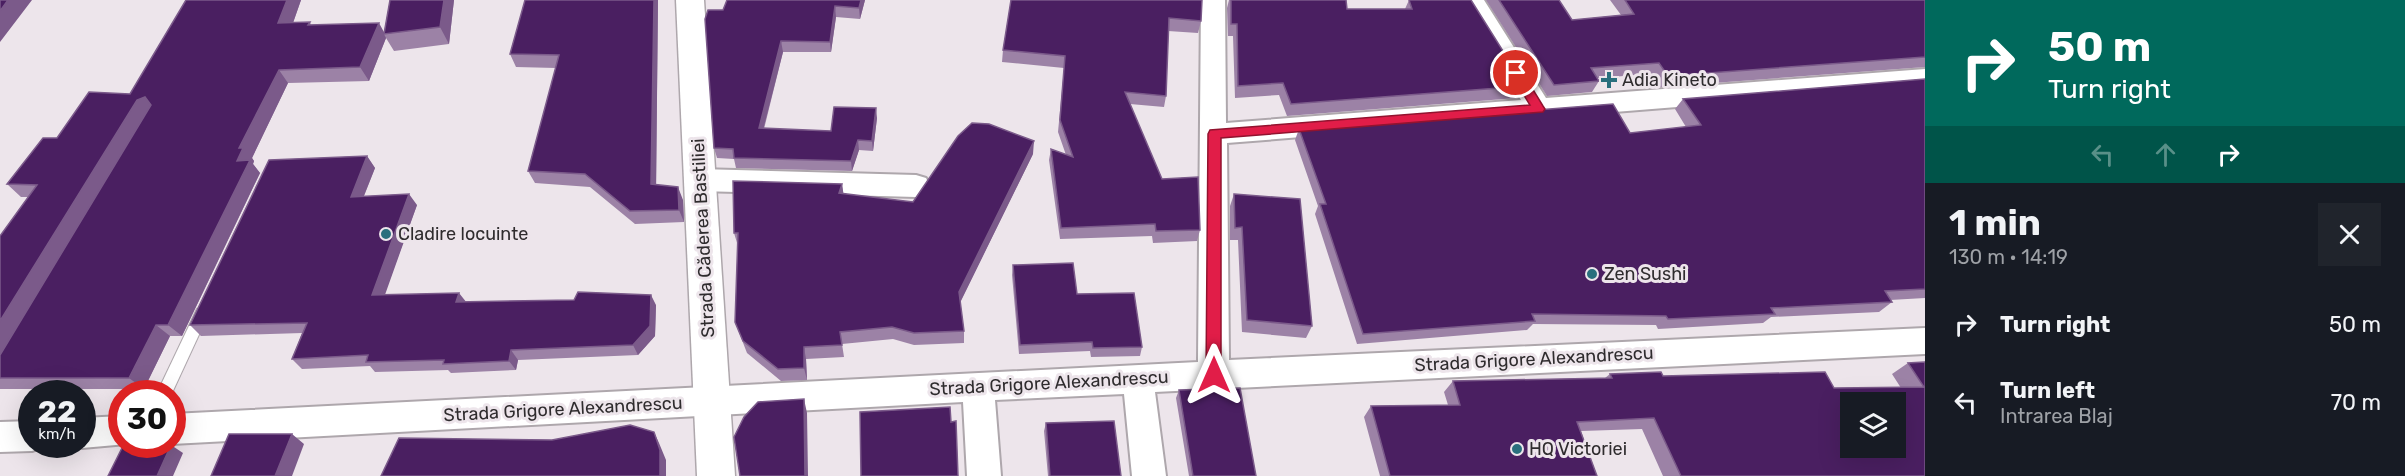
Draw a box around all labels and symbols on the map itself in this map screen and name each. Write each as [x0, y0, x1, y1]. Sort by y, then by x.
pin [1490, 47, 1541, 98]
place label: Adia Kineto [1622, 69, 1717, 91]
marker: Adia Kineto [1600, 71, 1618, 89]
street label: Strada Căderea Bastiliei [687, 138, 719, 338]
place label: Cladire locuinte [398, 223, 528, 245]
marker: Cladire locuinte [379, 227, 393, 241]
place label: Zen Sushi [1604, 263, 1686, 285]
marker: Zen Sushi [1585, 267, 1599, 281]
street label: Strada Grigore Alexandrescu [1414, 342, 1654, 376]
position arrow [1182, 343, 1246, 407]
street label: Strada Grigore Alexandrescu [929, 366, 1169, 400]
speed limit sign: 30 [108, 380, 186, 458]
street label: Strada Grigore Alexandrescu [443, 392, 683, 426]
place label: HQ Victoriei [1529, 438, 1627, 460]
marker: HQ Victoriei [1510, 442, 1524, 456]

